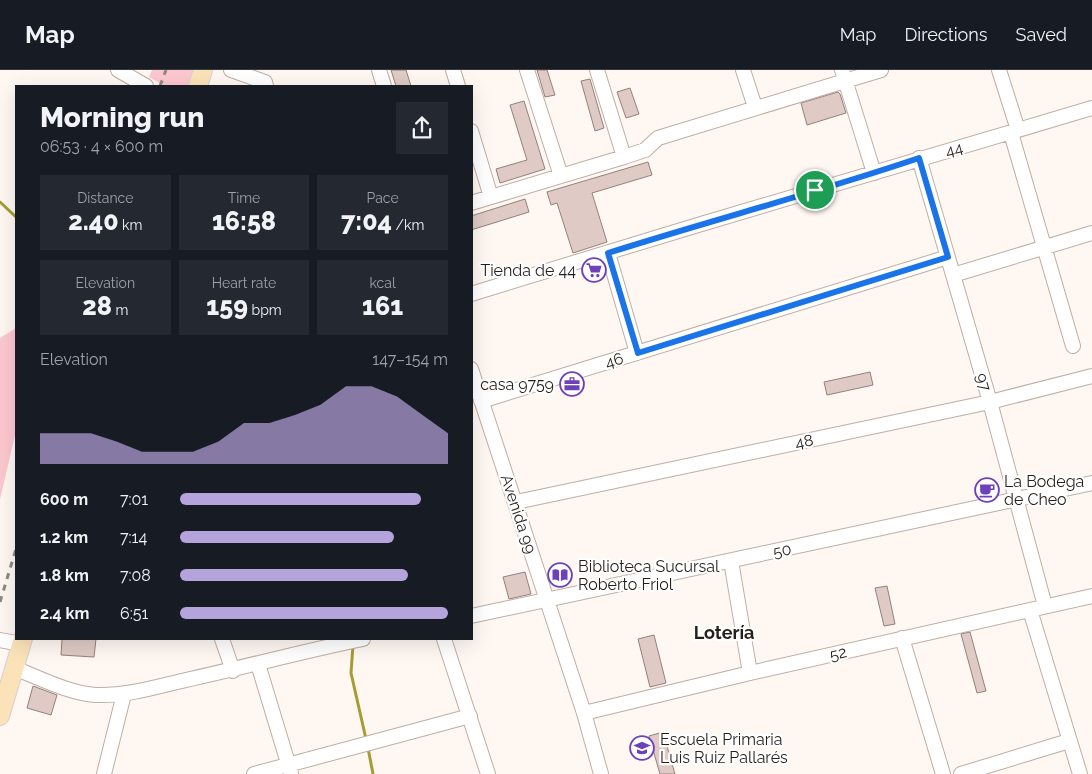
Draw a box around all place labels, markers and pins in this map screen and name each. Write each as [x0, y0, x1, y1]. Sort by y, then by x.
pin [794, 169, 836, 211]
supermarket icon: Tienda de 44 [581, 257, 607, 283]
place label: Tienda de 44 [480, 261, 576, 280]
office icon: casa 9759 [559, 371, 585, 397]
place label: casa 9759 [480, 375, 554, 394]
place label: La Bodega de Cheo [1004, 472, 1084, 509]
cafe icon: La Bodega de Cheo [974, 477, 1000, 503]
place label: Biblioteca Sucursal Roberto Friol [578, 557, 720, 594]
library icon: Biblioteca Sucursal Roberto Friol [547, 562, 573, 588]
place label: Escuela Primaria Luis Ruiz Pallarés [660, 730, 788, 767]
school or university icon: Escuela Primaria Luis Ruiz Pallarés [629, 735, 655, 761]

